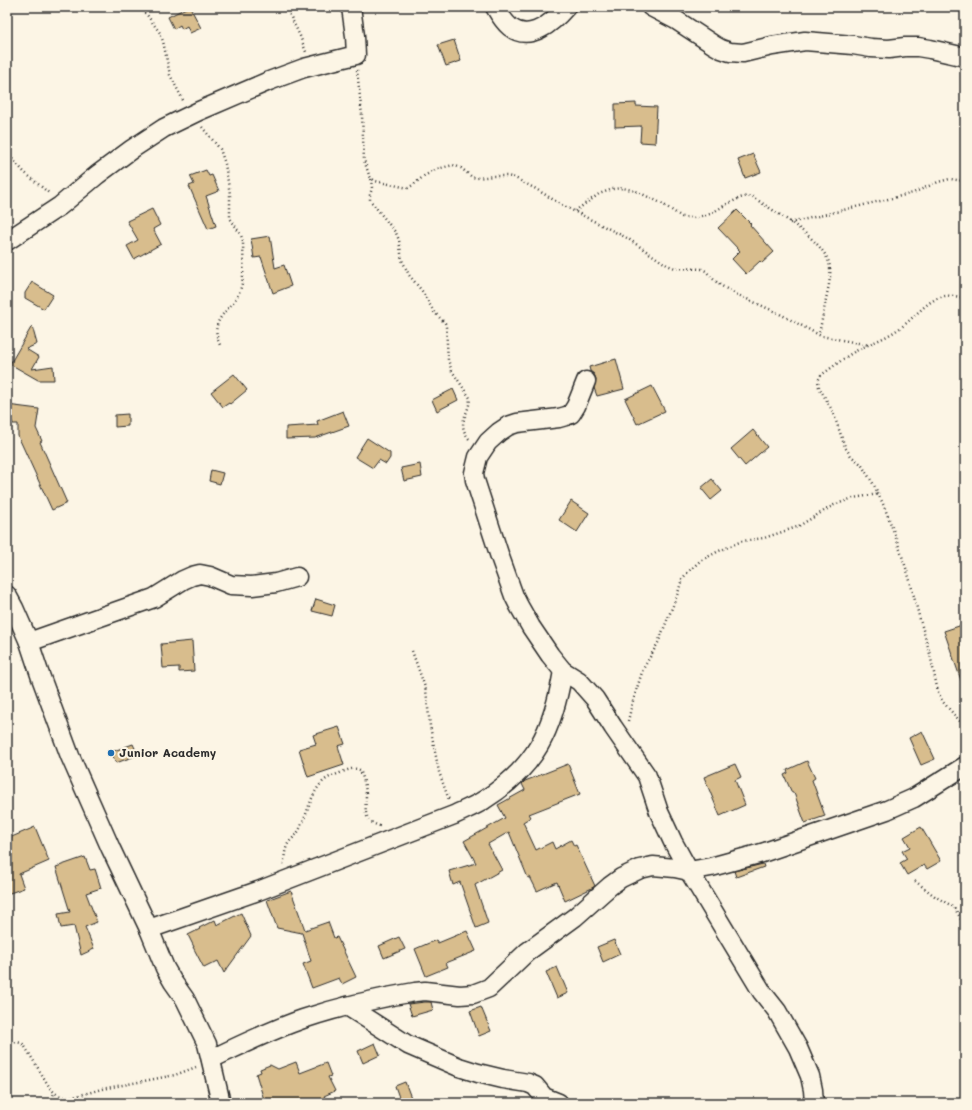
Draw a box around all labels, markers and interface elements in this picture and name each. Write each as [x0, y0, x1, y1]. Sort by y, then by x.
place label: Junior Academy [119, 744, 217, 760]
marker: Junior Academy [106, 748, 116, 758]

